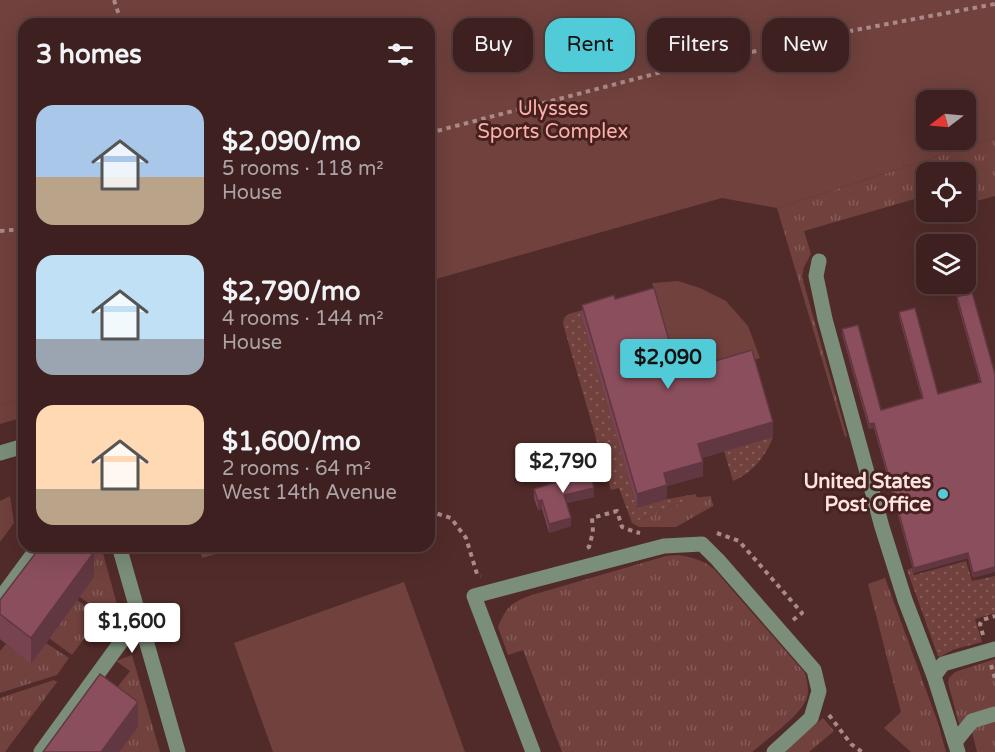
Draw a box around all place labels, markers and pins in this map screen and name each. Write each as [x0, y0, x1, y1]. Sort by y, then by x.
pin: $2,090 [619, 339, 717, 390]
pin: $2,790 [514, 443, 612, 494]
place label: United States Post Office [803, 470, 931, 517]
marker: United States Post Office [936, 487, 950, 501]
pin: $1,600 [83, 603, 181, 654]

